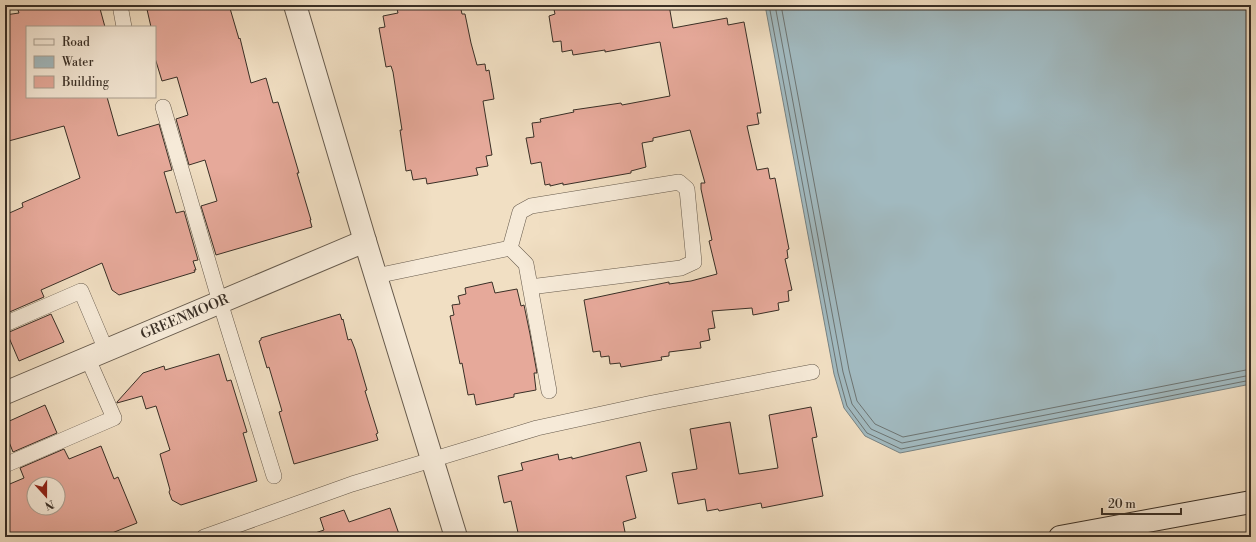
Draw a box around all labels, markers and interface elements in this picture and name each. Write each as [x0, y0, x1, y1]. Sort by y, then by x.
legend [26, 26, 156, 98]
text: Road [62, 35, 90, 50]
text: Water [61, 55, 94, 70]
text: Building [61, 75, 110, 90]
street label: GREENMOOR [138, 290, 232, 344]
north arrow [26, 476, 66, 516]
scale bar [1102, 490, 1181, 516]
text: N [42, 496, 56, 513]
text: 20 m [1108, 497, 1136, 512]

